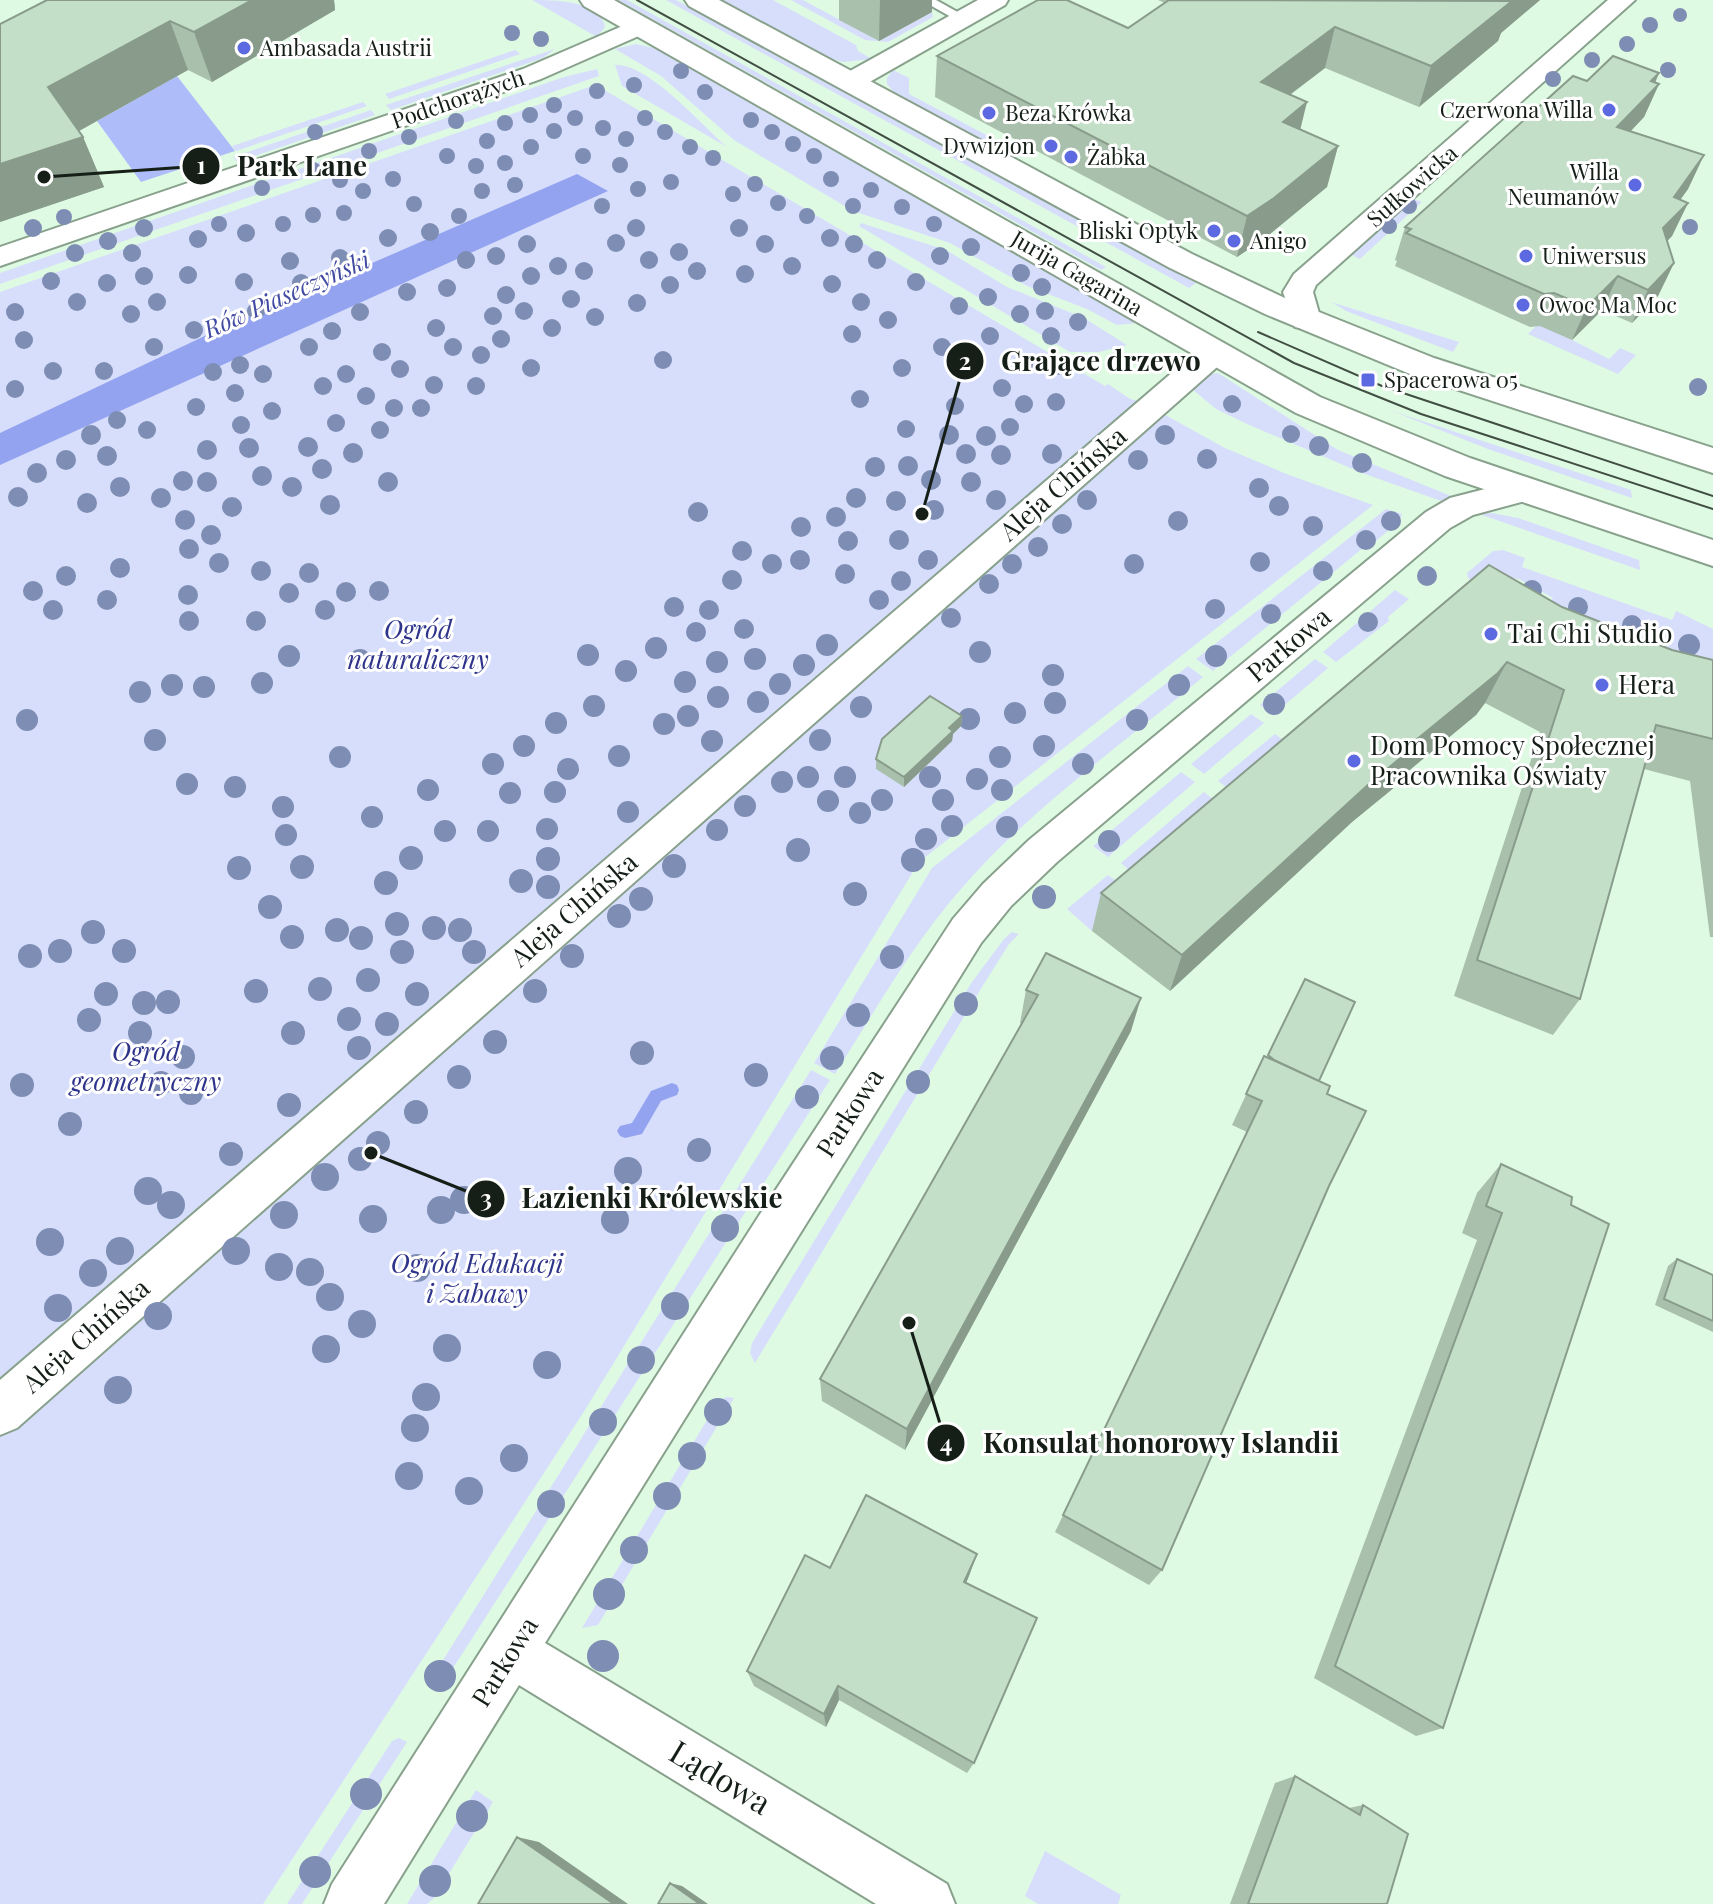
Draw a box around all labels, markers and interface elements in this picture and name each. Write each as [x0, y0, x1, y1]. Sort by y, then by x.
place label: Ambasada Austrii [259, 32, 432, 62]
marker: Ambasada Austrii [235, 39, 253, 57]
street label: Podchorążych [387, 61, 528, 135]
place label: Czerwona Willa [1440, 94, 1593, 124]
place label: Beza Krówka [1005, 97, 1131, 127]
marker: Czerwona Willa [1600, 101, 1618, 119]
marker: Beza Krówka [980, 104, 998, 122]
place label: Dywizjon [943, 130, 1035, 160]
marker: Dywizjon [1042, 137, 1060, 155]
street label: Sułkowicka [1360, 137, 1463, 233]
callout: Park Lane [181, 140, 383, 192]
place label: Żabka [1087, 141, 1146, 171]
text: Park Lane [237, 146, 367, 183]
text: 1 [196, 148, 206, 180]
marker: Żabka [1062, 148, 1080, 166]
place label: Willa Neumanów [1507, 156, 1619, 211]
marker: Willa Neumanów [1626, 176, 1644, 194]
place label: Bliski Optyk [1078, 215, 1198, 245]
street label: Jurija Gagarina [1006, 222, 1149, 322]
marker: Bliski Optyk [1205, 222, 1223, 240]
place label: Anigo [1249, 225, 1307, 255]
marker: Anigo [1225, 232, 1243, 250]
place label: Uniwersus [1542, 240, 1646, 270]
water label: Rów Piaseczyński [197, 242, 375, 345]
marker: Uniwersus [1517, 247, 1535, 265]
place label: Owoc Ma Moc [1539, 289, 1677, 319]
marker: Owoc Ma Moc [1514, 296, 1532, 314]
callout: Grające drzewo [945, 335, 1217, 387]
text: Grające drzewo [1001, 341, 1201, 378]
text: 2 [959, 344, 971, 376]
place label: Spacerowa 05 [1384, 364, 1518, 394]
marker: Spacerowa 05 [1359, 371, 1377, 389]
street label: Aleja Chińska [990, 418, 1133, 548]
street label: Parkowa [1239, 598, 1337, 689]
park label: Ogród naturaliczny [347, 611, 489, 676]
place label: Tai Chi Studio [1507, 615, 1672, 650]
marker: Tai Chi Studio [1482, 625, 1500, 643]
place label: Hera [1618, 666, 1675, 701]
marker: Hera [1593, 676, 1611, 694]
place label: Dom Pomocy Społecznej Pracownika Oświaty [1370, 727, 1655, 792]
marker: Dom Pomocy Społecznej Pracownika Oświaty [1345, 752, 1363, 770]
street label: Aleja Chińska [501, 844, 644, 974]
park label: Ogród geometryczny [68, 1033, 221, 1098]
street label: Parkowa [807, 1061, 891, 1163]
callout: Łazienki Królewskie [466, 1173, 799, 1225]
text: Łazienki Królewskie [522, 1178, 783, 1215]
text: 3 [480, 1181, 492, 1213]
park label: Ogród Edukacji i Zabawy [391, 1245, 564, 1310]
street label: Aleja Chińska [13, 1270, 156, 1400]
callout: Konsulat honorowy Islandii [926, 1417, 1355, 1469]
text: Konsulat honorowy Islandii [983, 1423, 1339, 1460]
text: 4 [940, 1426, 952, 1458]
street label: Parkowa [463, 1610, 545, 1713]
street label: Lądowa [663, 1729, 780, 1823]

